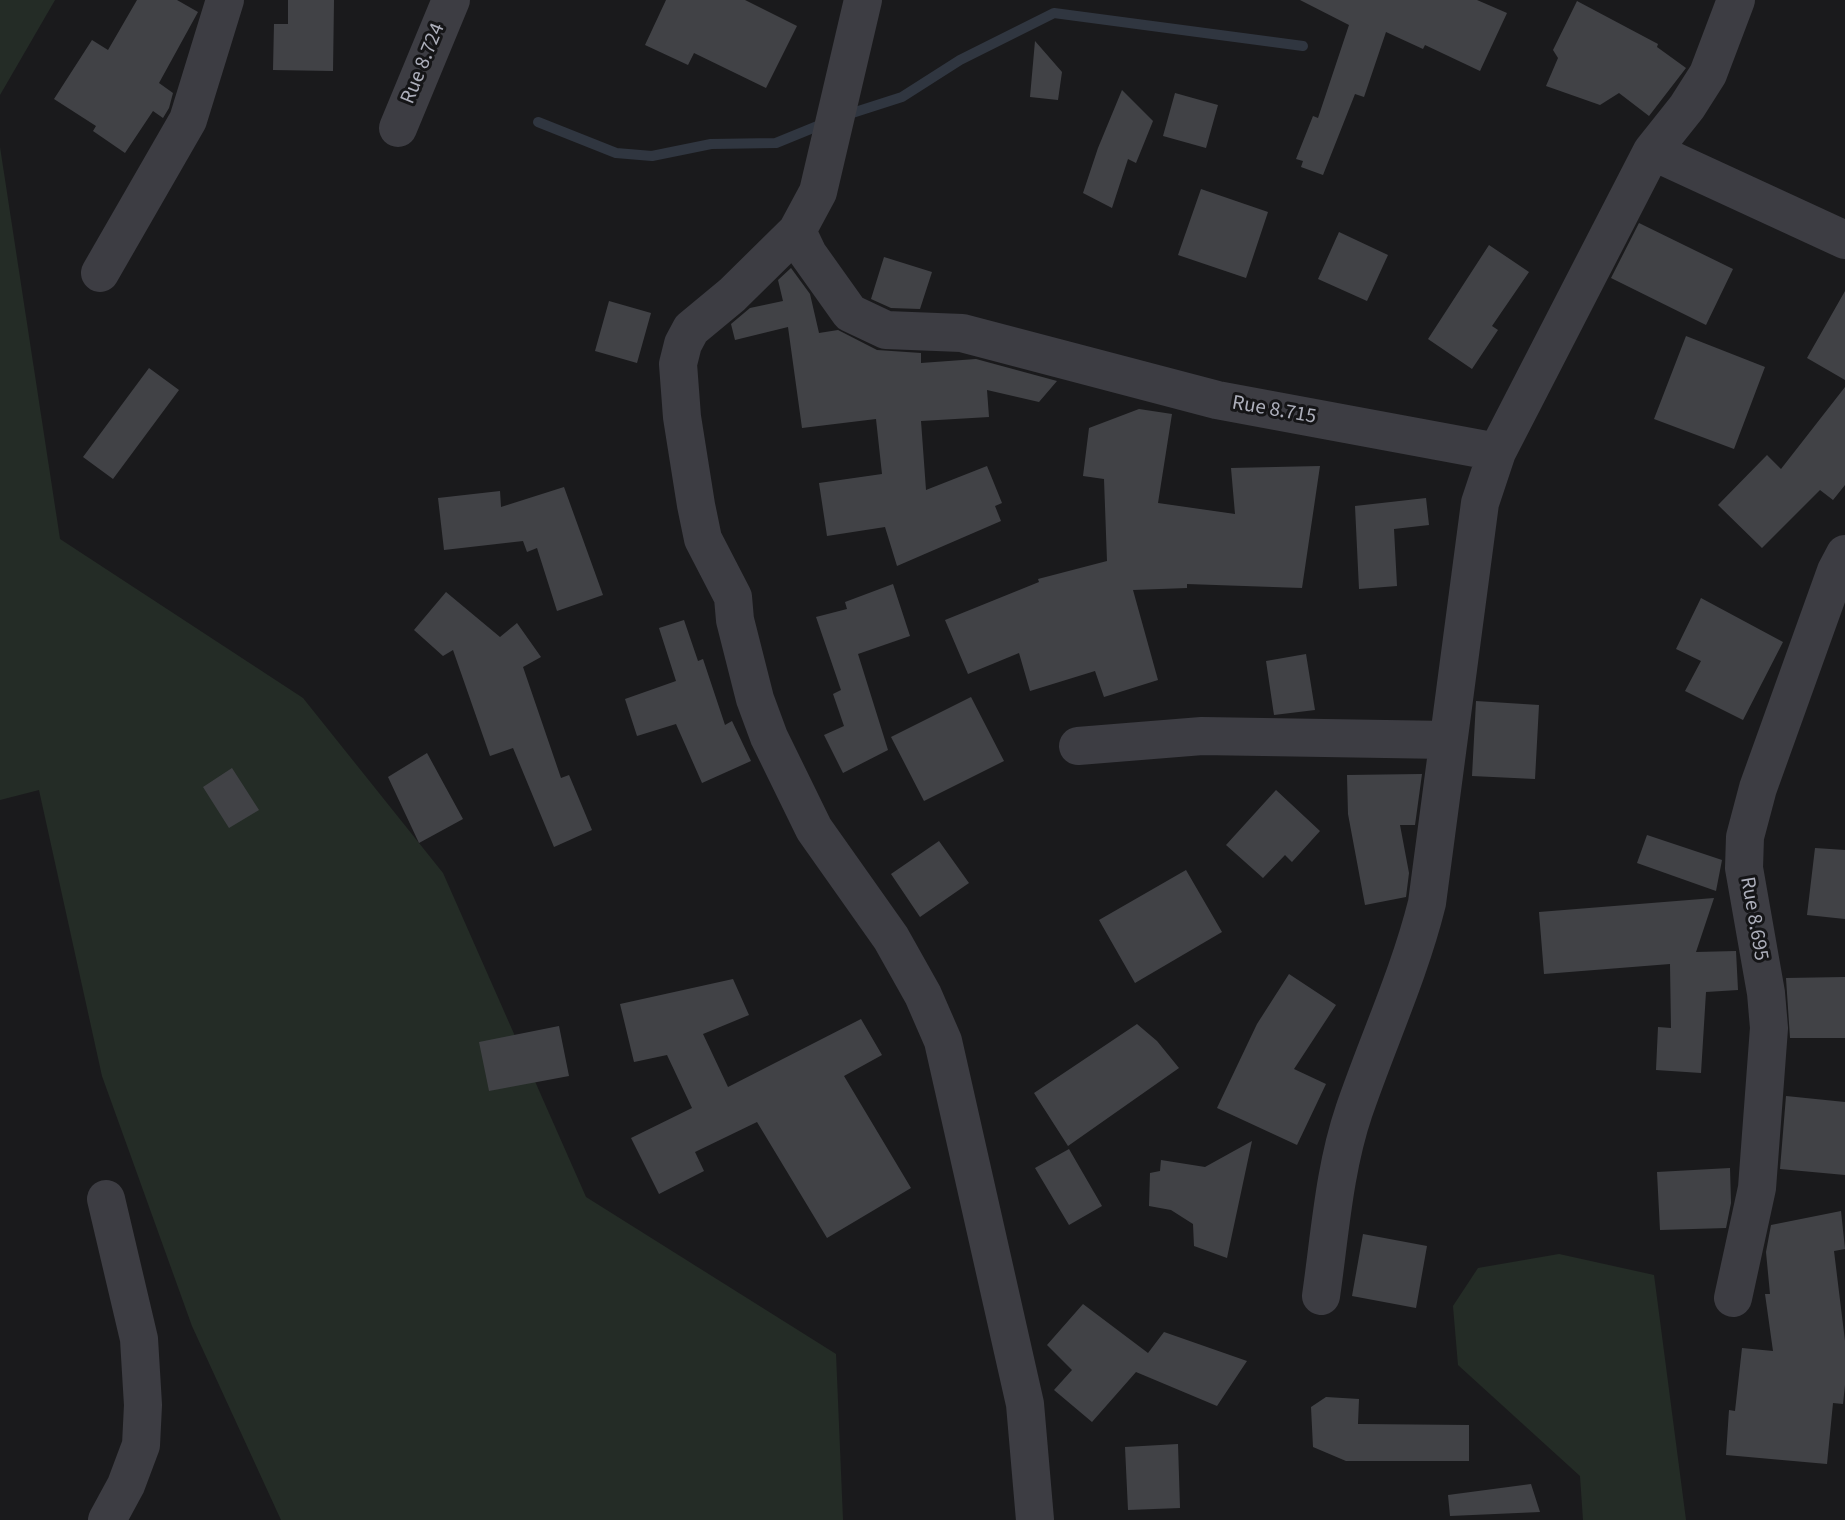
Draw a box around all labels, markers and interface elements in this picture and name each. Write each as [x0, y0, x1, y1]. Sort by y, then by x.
street label: Rue 8.724 [396, 20, 452, 108]
street label: Rue 8.715 [1230, 391, 1318, 431]
street label: Rue 8.695 [1733, 875, 1773, 963]

